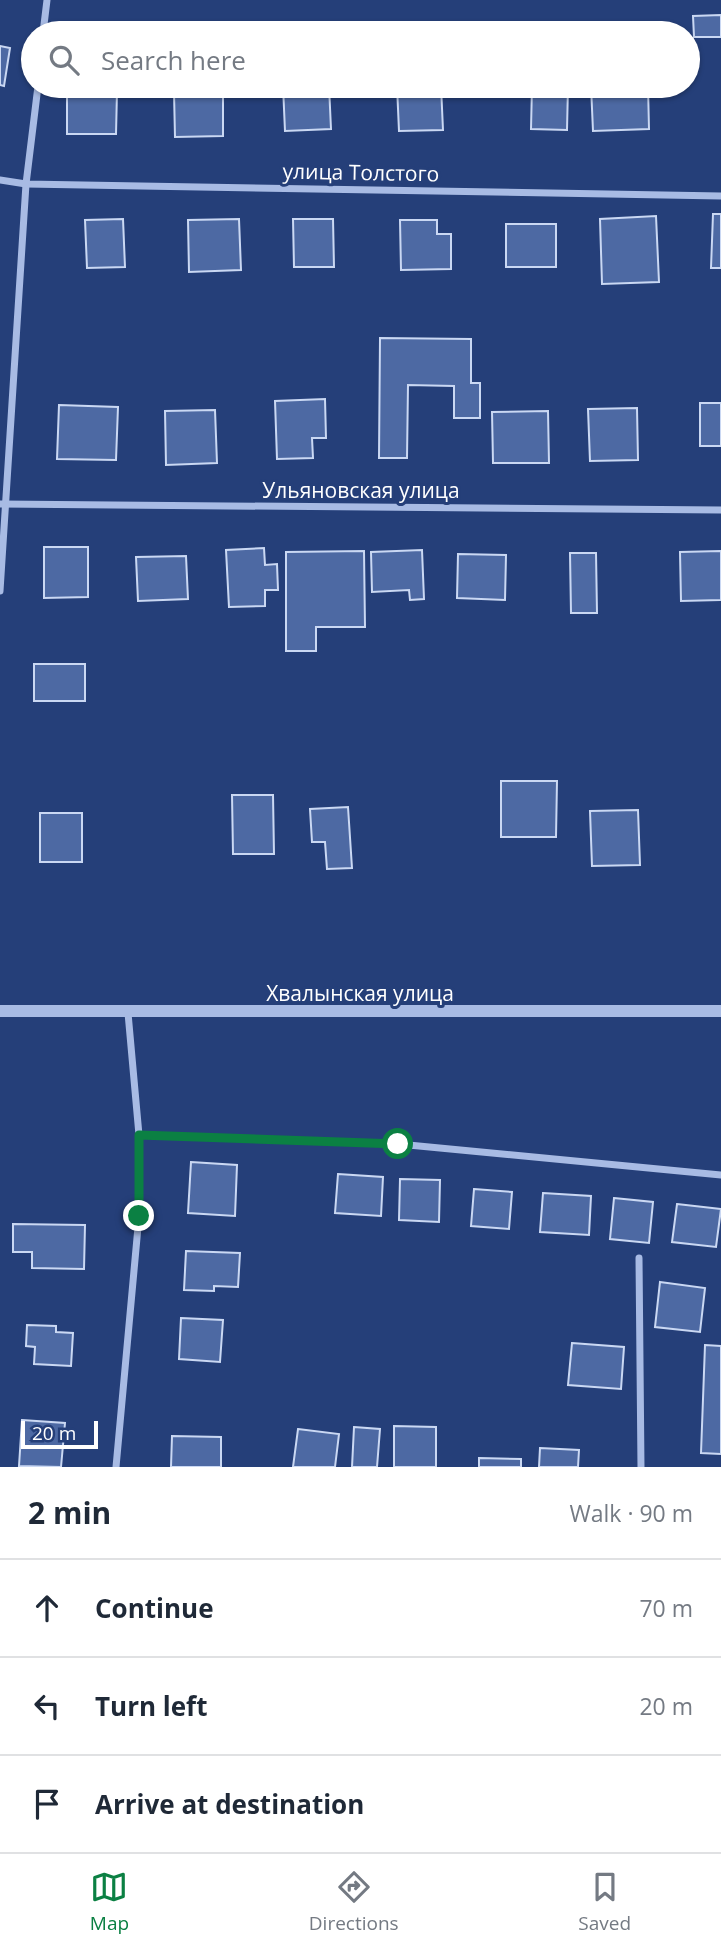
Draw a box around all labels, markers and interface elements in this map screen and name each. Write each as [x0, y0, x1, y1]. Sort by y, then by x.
search box [21, 21, 700, 98]
icon: search [45, 41, 83, 79]
text: Search here [101, 42, 246, 78]
street label: улица Толстого [282, 157, 440, 187]
street label: Ульяновская улица [262, 476, 460, 504]
street label: Хвалынская улица [266, 979, 454, 1007]
route start [382, 1128, 413, 1159]
route end [123, 1200, 154, 1231]
scale bar [21, 1418, 98, 1450]
text: 20 m [32, 1420, 76, 1446]
text: 2 min [28, 1492, 111, 1533]
text: Walk · 90 m [570, 1497, 693, 1529]
icon: ahead [28, 1589, 66, 1627]
text: Continue [95, 1590, 214, 1626]
text: 70 m [639, 1592, 693, 1624]
icon: left [28, 1687, 66, 1725]
text: Turn left [95, 1688, 207, 1724]
text: 20 m [639, 1690, 693, 1722]
icon: arrive [28, 1785, 66, 1823]
text: Arrive at destination [95, 1786, 364, 1822]
tab: Map [90, 1868, 129, 1936]
tab: Directions [309, 1868, 399, 1936]
tab: Saved [578, 1868, 631, 1936]

